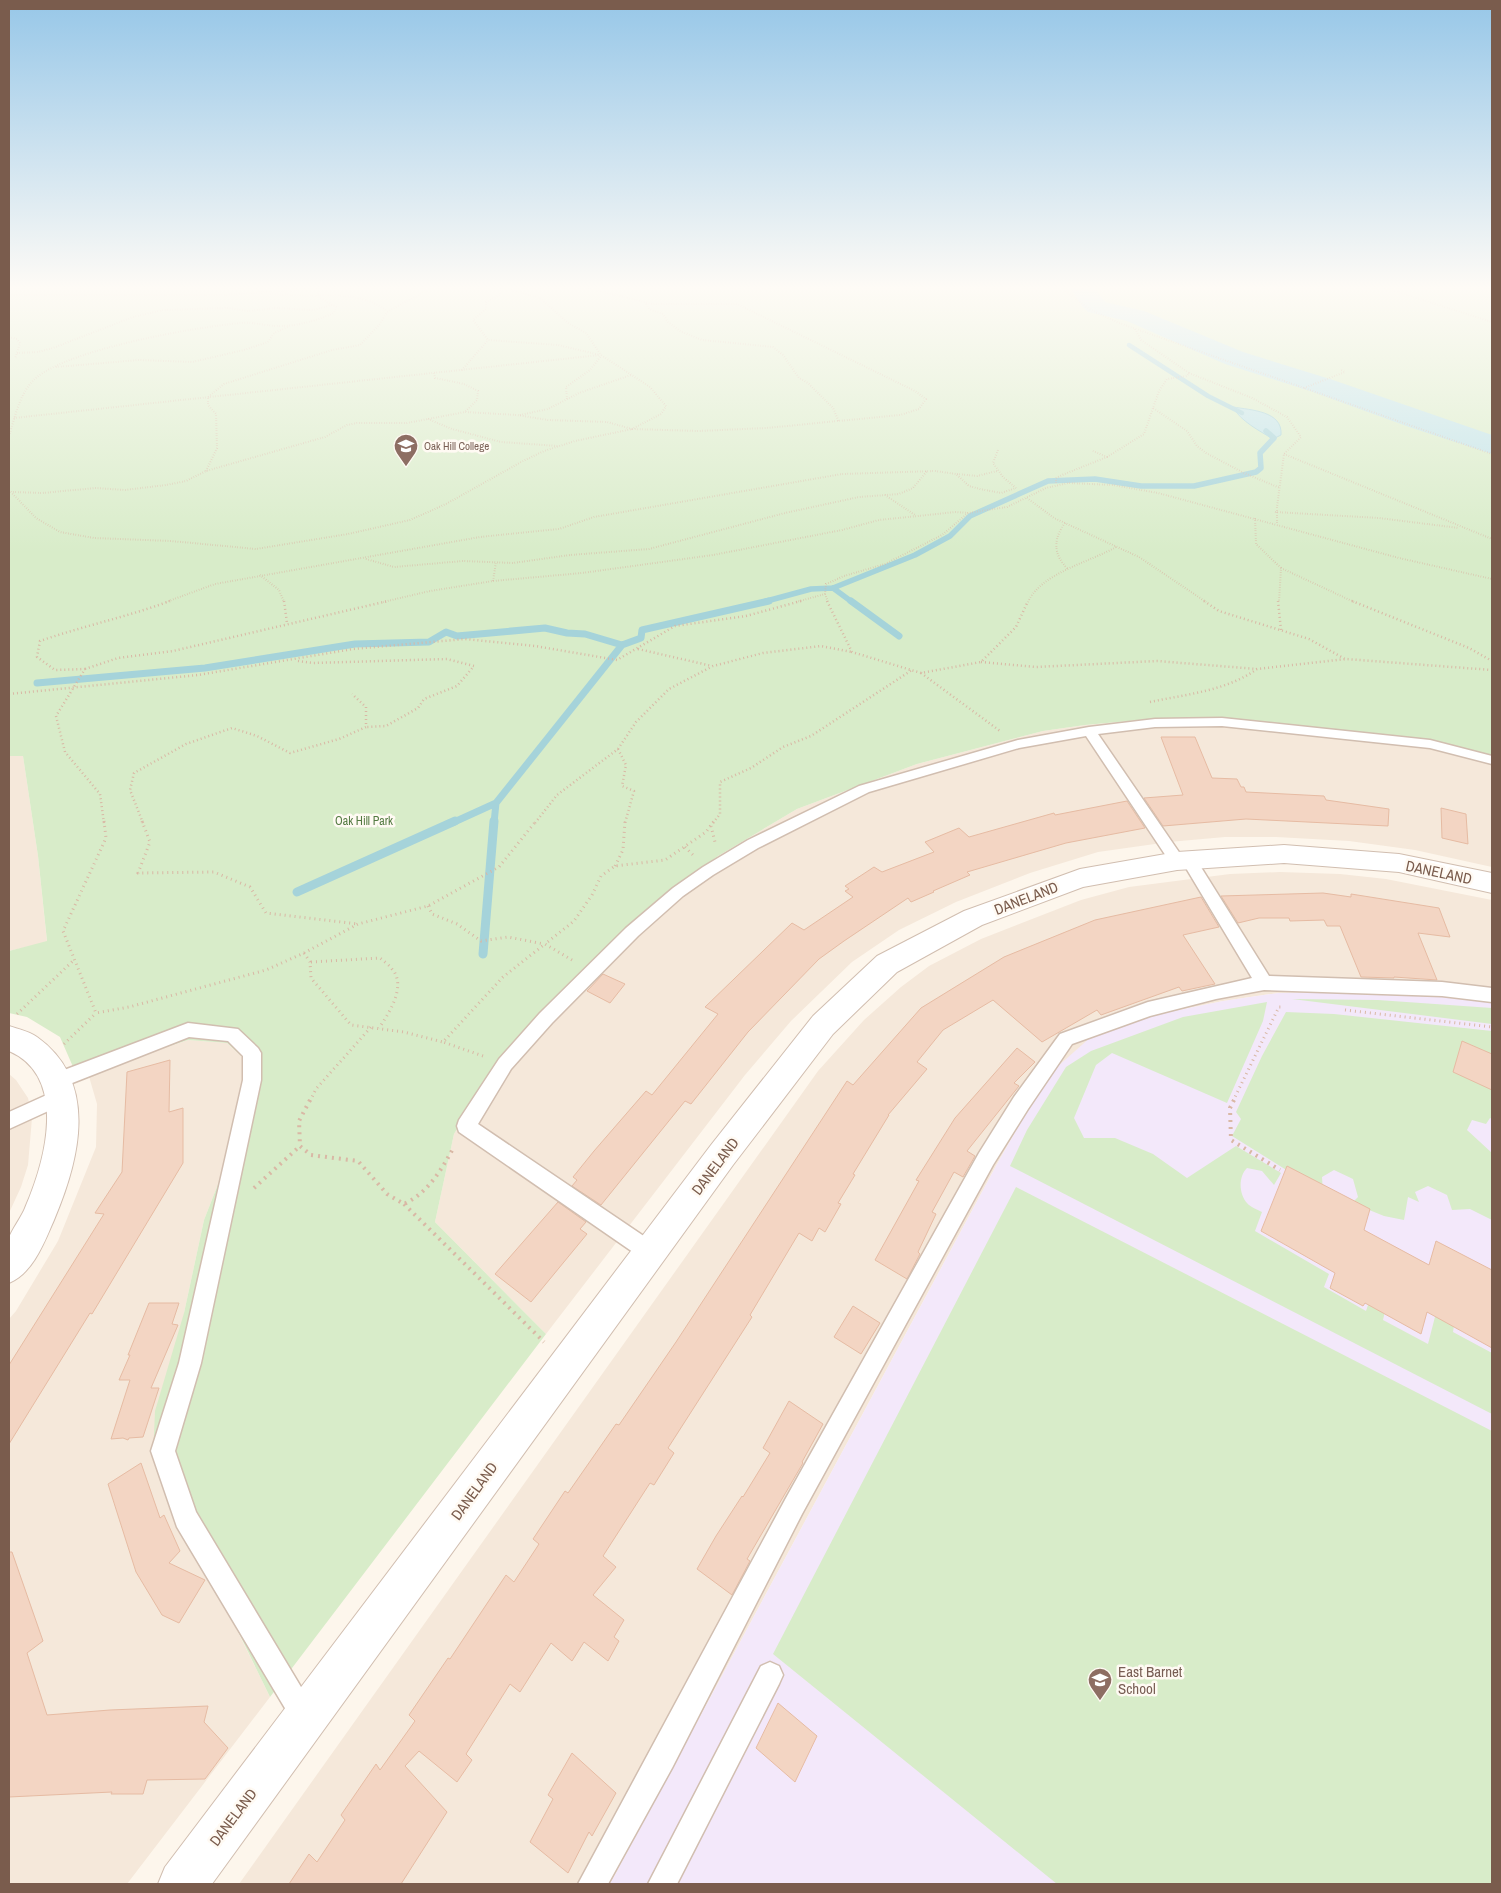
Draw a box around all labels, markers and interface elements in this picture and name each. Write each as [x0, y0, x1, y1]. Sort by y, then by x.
school or university icon: Oak Hill College [393, 433, 419, 467]
place label: Oak Hill College [424, 439, 489, 453]
park label: Oak Hill Park [335, 813, 393, 829]
street label: DANELAND [1404, 855, 1474, 889]
street label: DANELAND [991, 876, 1061, 920]
street label: DANELAND [686, 1133, 744, 1199]
street label: DANELAND [446, 1458, 502, 1524]
place label: East Barnet School [1118, 1661, 1183, 1699]
school or university icon: East Barnet School [1087, 1667, 1113, 1701]
street label: DANELAND [204, 1784, 262, 1850]

